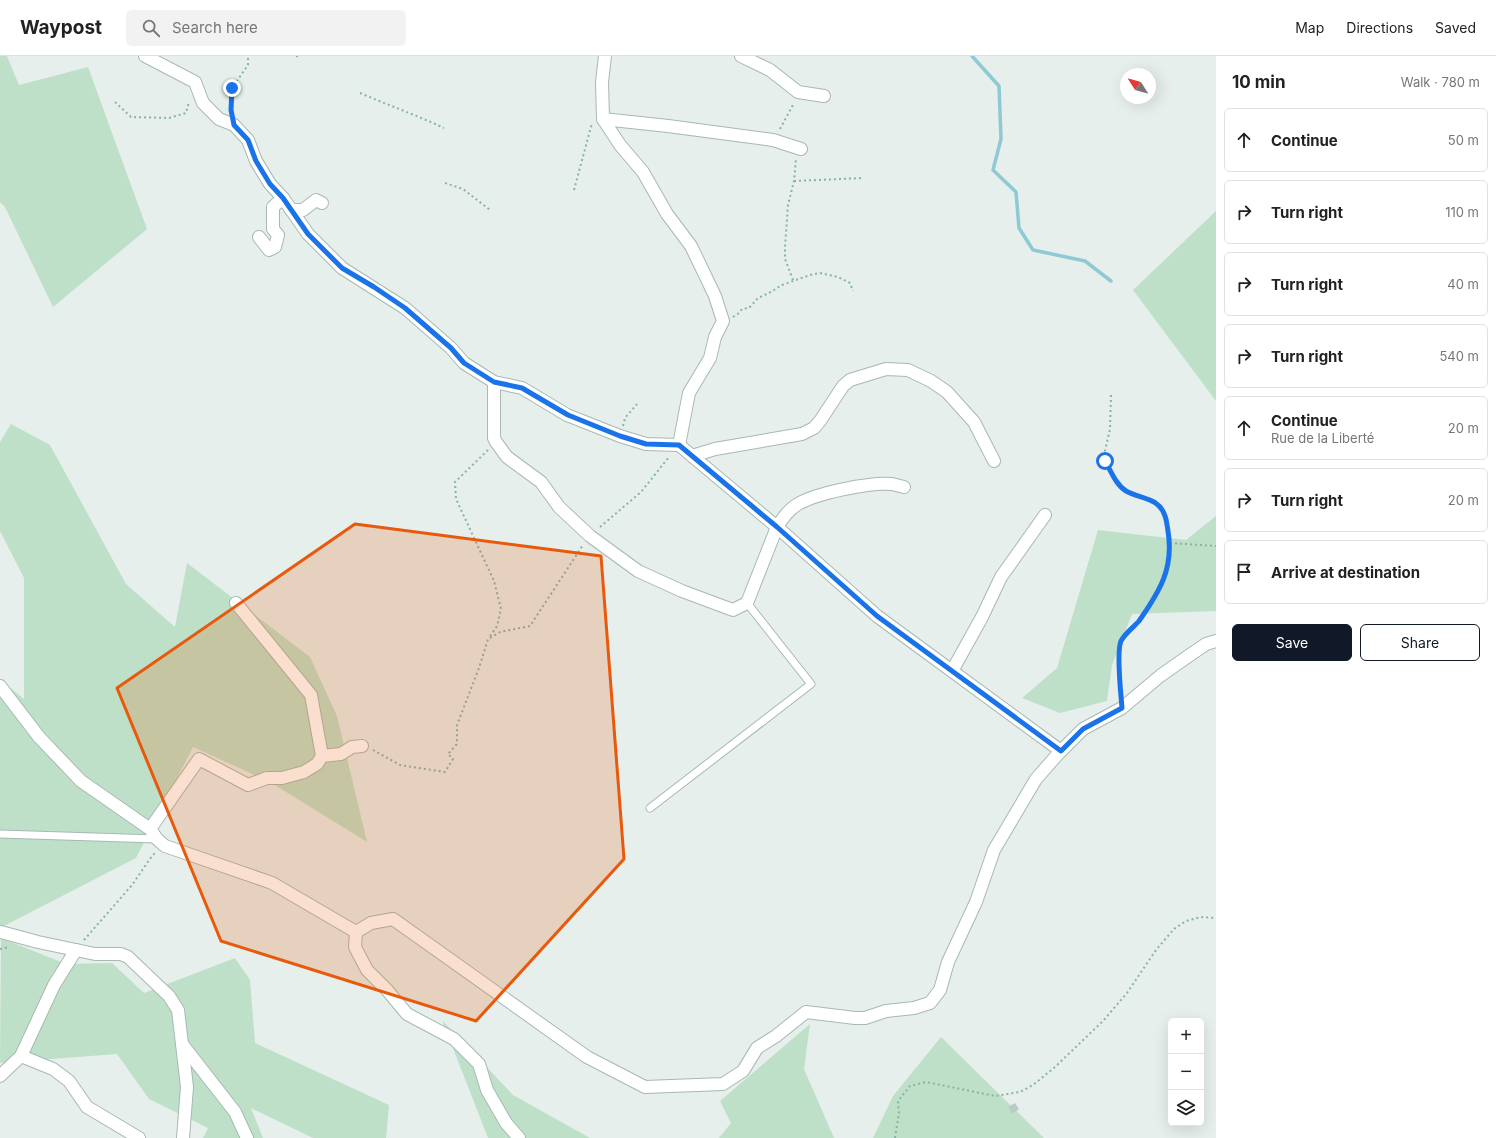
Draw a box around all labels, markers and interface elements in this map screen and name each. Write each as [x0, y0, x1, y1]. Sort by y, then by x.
search box [126, 10, 406, 46]
text: Waypost [20, 16, 102, 39]
icon: search [140, 17, 162, 39]
text: Search here [172, 18, 258, 37]
text: Map [1295, 19, 1324, 36]
text: Directions [1346, 19, 1413, 36]
text: Saved [1435, 19, 1476, 36]
north arrow [1120, 68, 1156, 104]
text: 10 min [1232, 72, 1286, 92]
text: Walk · 780 m [1401, 74, 1480, 90]
route end [223, 79, 241, 97]
icon: ahead [1233, 129, 1255, 151]
text: Continue [1271, 131, 1338, 150]
text: 50 m [1448, 132, 1479, 148]
icon: right [1233, 201, 1255, 223]
text: Turn right [1271, 203, 1343, 222]
text: 110 m [1445, 204, 1479, 220]
icon: right [1233, 273, 1255, 295]
text: Turn right [1271, 275, 1343, 294]
text: 40 m [1447, 276, 1479, 292]
icon: right [1233, 345, 1255, 367]
text: Turn right [1271, 347, 1343, 366]
text: 540 m [1439, 348, 1479, 364]
text: Continue [1271, 411, 1338, 430]
icon: ahead [1233, 417, 1255, 439]
text: 20 m [1448, 420, 1479, 436]
text: Rue de la Liberté [1271, 430, 1374, 446]
route start [1096, 452, 1114, 470]
icon: right [1233, 489, 1255, 511]
text: Turn right [1271, 491, 1343, 510]
text: 20 m [1448, 492, 1479, 508]
icon: arrive [1233, 561, 1255, 583]
text: Arrive at destination [1271, 563, 1420, 582]
button: Save [1232, 624, 1352, 661]
button: Share [1360, 624, 1480, 661]
map controls [1168, 1018, 1204, 1126]
button: + [1168, 1018, 1204, 1054]
button: − [1168, 1054, 1204, 1090]
button: layers [1168, 1090, 1204, 1126]

